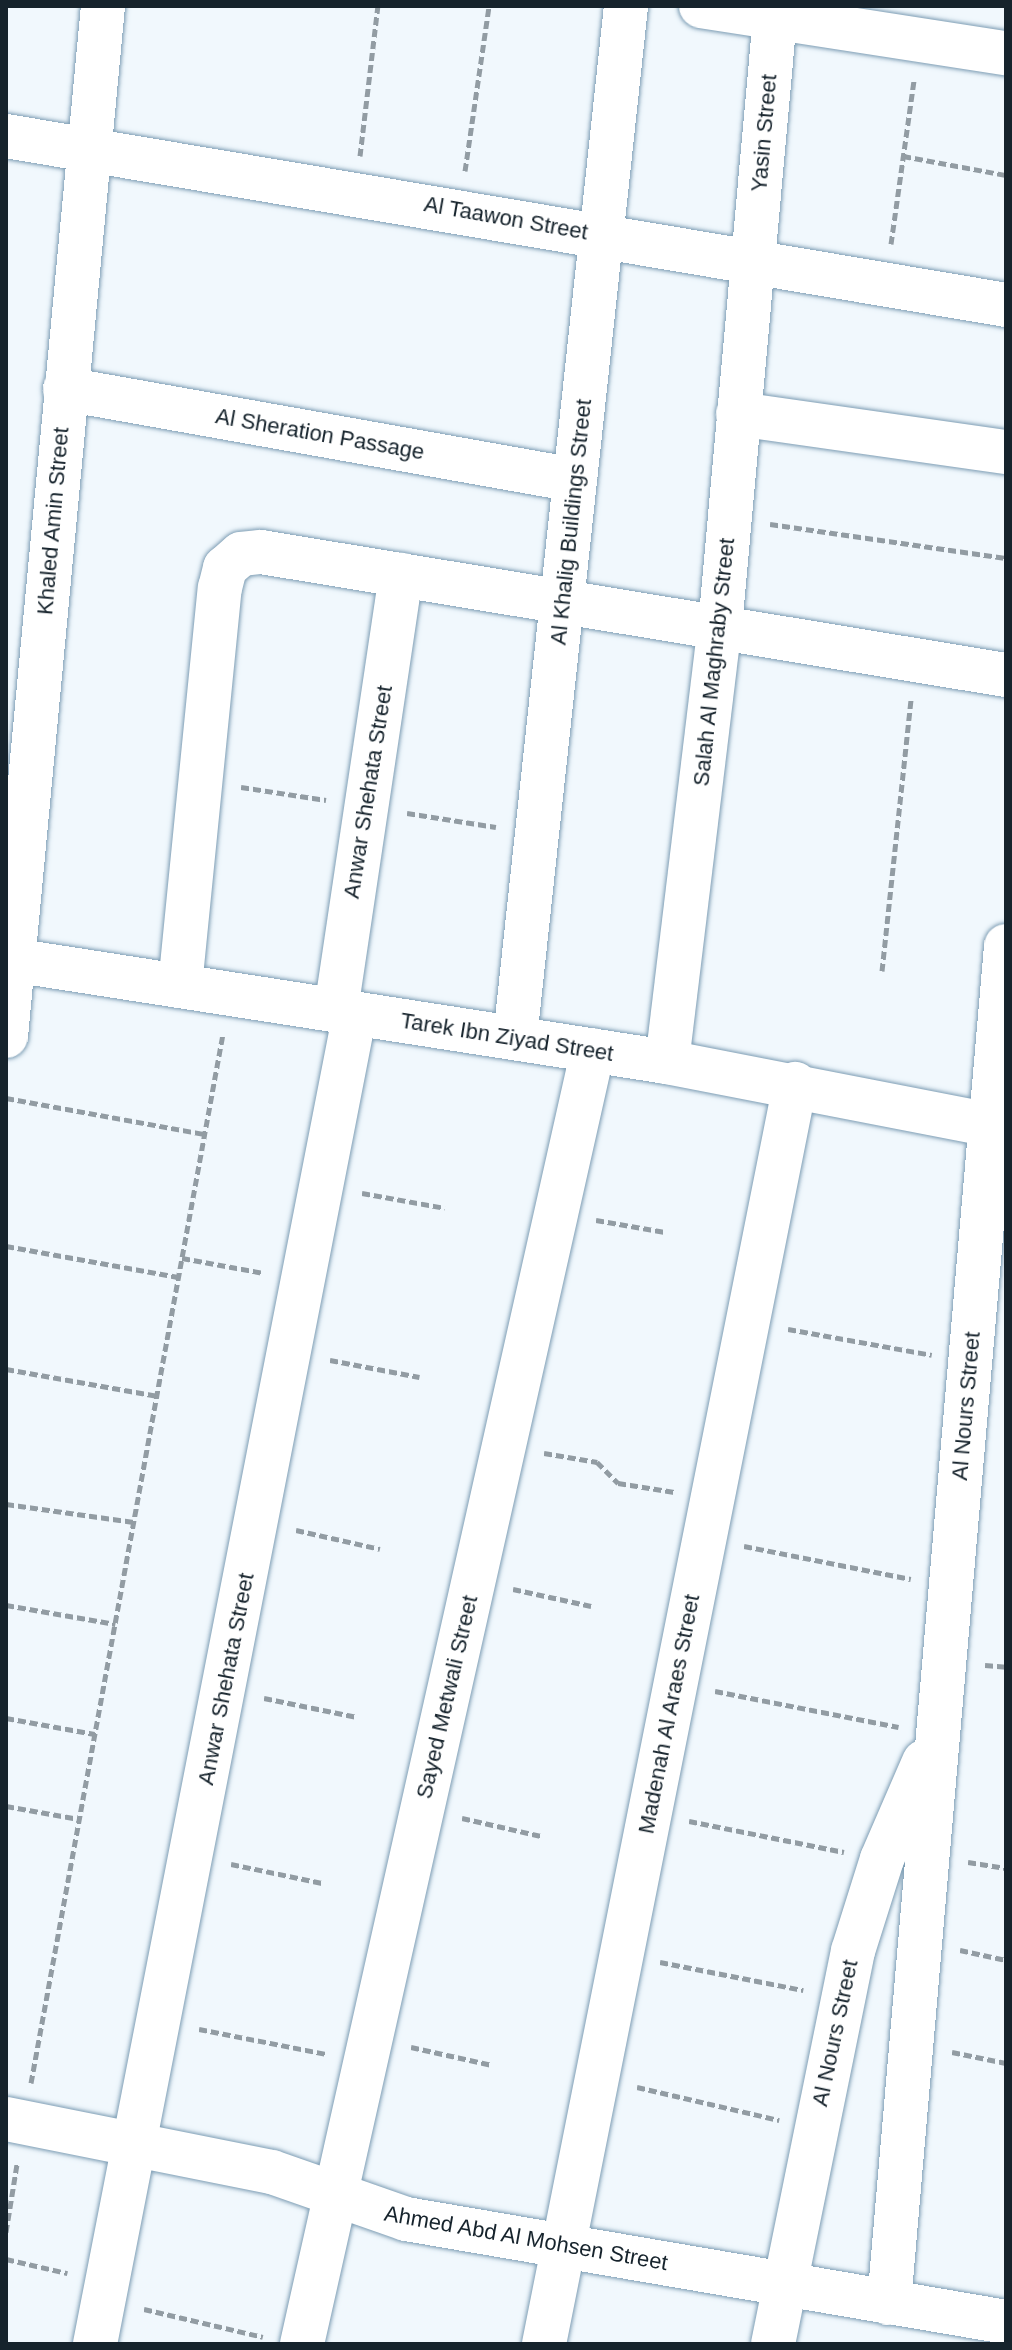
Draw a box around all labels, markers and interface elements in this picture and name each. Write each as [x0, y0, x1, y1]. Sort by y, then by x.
street label: Yasin Street [746, 73, 782, 193]
street label: Al Taawon Street [422, 191, 590, 245]
street label: Al Khalig Buildings Street [545, 398, 597, 646]
street label: Al Sheration Passage [214, 403, 426, 465]
street label: Khaled Amin Street [32, 425, 74, 617]
street label: Salah Al Maghraby Street [688, 536, 740, 788]
street label: Anwar Shehata Street [338, 684, 398, 900]
street label: Tarek Ibn Ziyad Street [399, 1007, 615, 1067]
street label: Al Nours Street [946, 1331, 986, 1481]
street label: Anwar Shehata Street [193, 1571, 259, 1787]
street label: Madenah Al Araes Street [633, 1591, 705, 1837]
street label: Sayed Metwali Street [411, 1593, 483, 1801]
street label: Al Nours Street [807, 1957, 863, 2109]
street label: Ahmed Abd Al Mohsen Street [381, 2200, 671, 2276]

